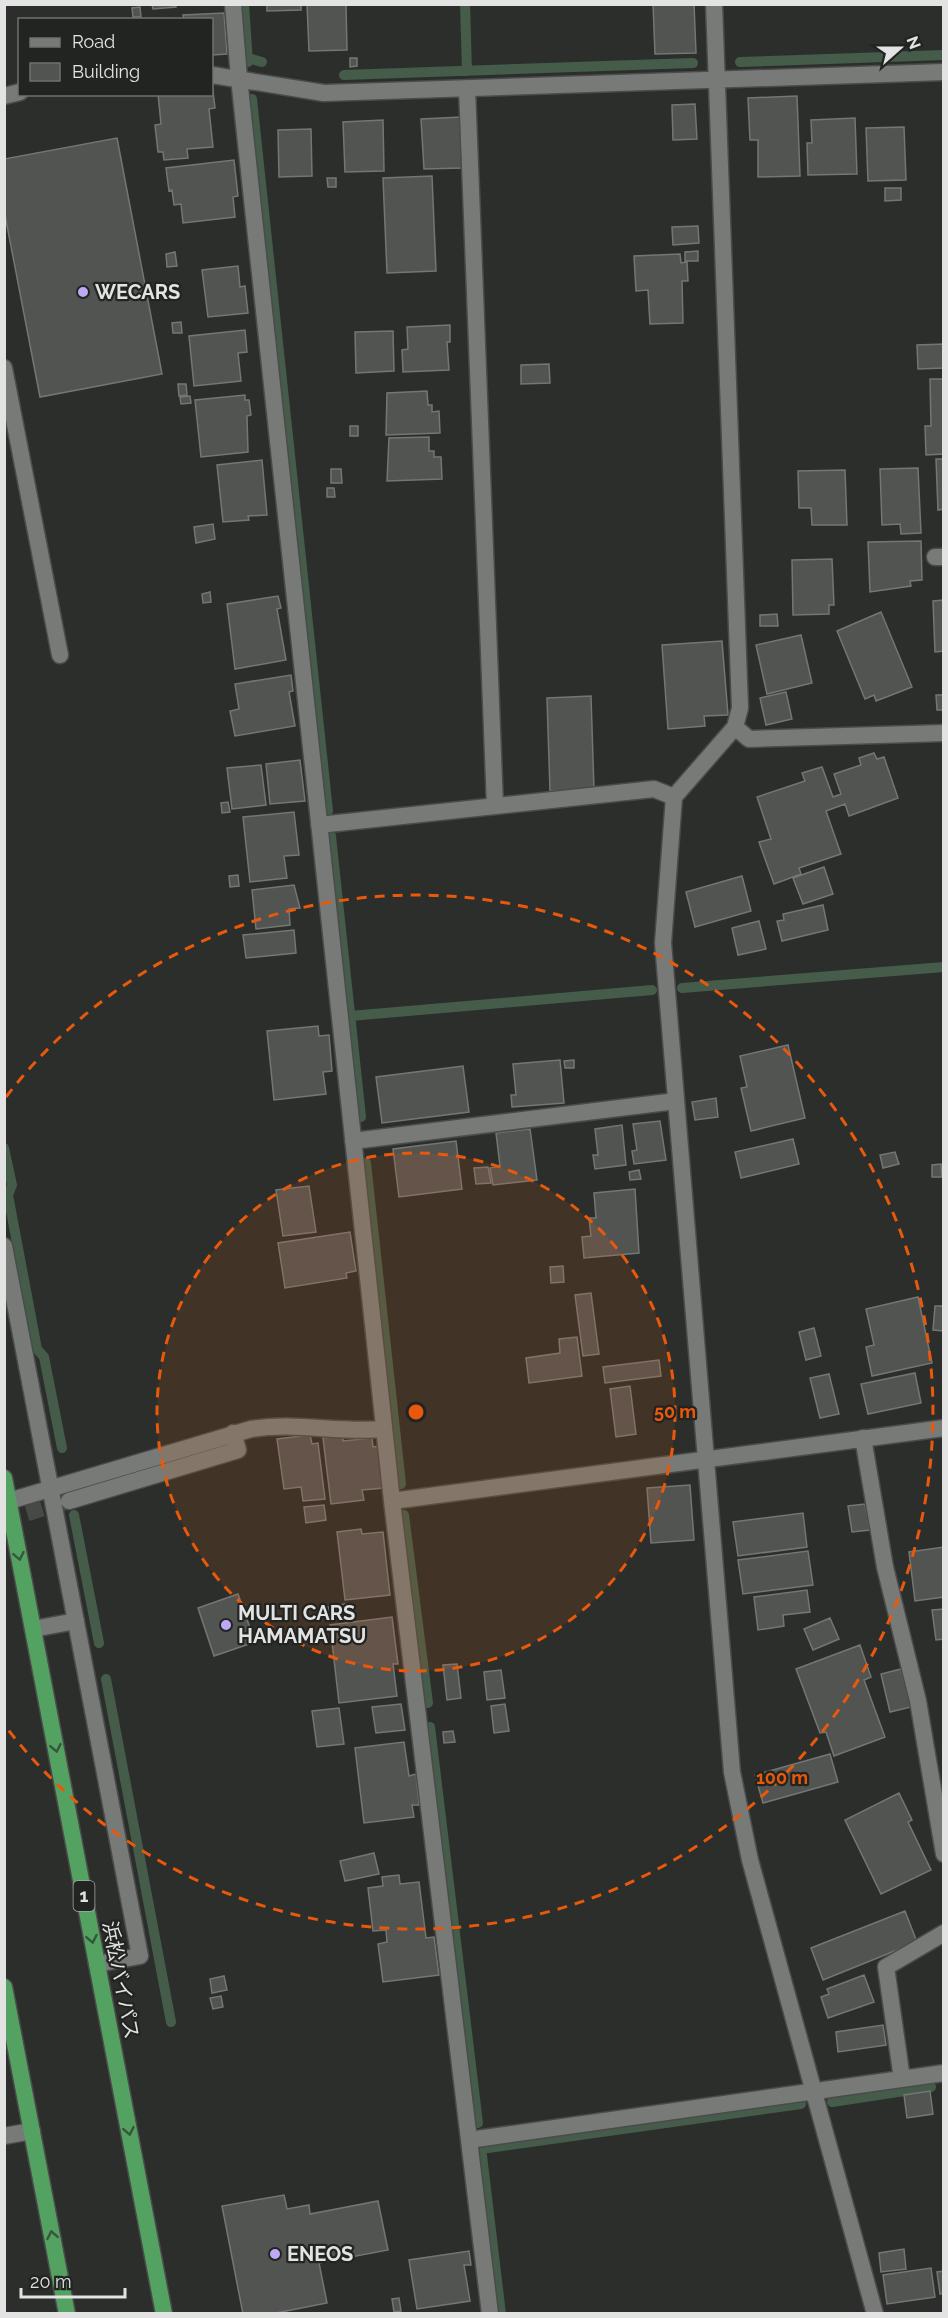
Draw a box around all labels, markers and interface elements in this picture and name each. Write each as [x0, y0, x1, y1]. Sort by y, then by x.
legend [18, 18, 213, 96]
north arrow [870, 18, 930, 78]
text: Road [72, 31, 115, 52]
text: N [902, 34, 925, 52]
text: Building [72, 61, 140, 82]
place label: WECARS [95, 280, 180, 304]
marker: WECARS [76, 285, 90, 299]
text: 50 m [654, 1401, 696, 1422]
centre of rings [406, 1402, 426, 1422]
one-way arrow [12, 1551, 25, 1561]
place label: MULTI CARS HAMAMATSU [238, 1601, 366, 1648]
marker: MULTI CARS HAMAMATSU [219, 1618, 233, 1632]
one-way arrow [49, 1742, 62, 1752]
text: 100 m [756, 1767, 808, 1788]
road number: 1 [74, 1881, 94, 1911]
street label: 浜松バイパス [98, 1919, 144, 2041]
one-way arrow [85, 1934, 98, 1944]
one-way arrow [122, 2125, 135, 2135]
one-way arrow [46, 2231, 59, 2241]
place label: ENEOS [287, 2242, 353, 2266]
marker: ENEOS [268, 2247, 282, 2261]
scale bar [21, 2261, 124, 2299]
text: 20 m [30, 2271, 72, 2292]

